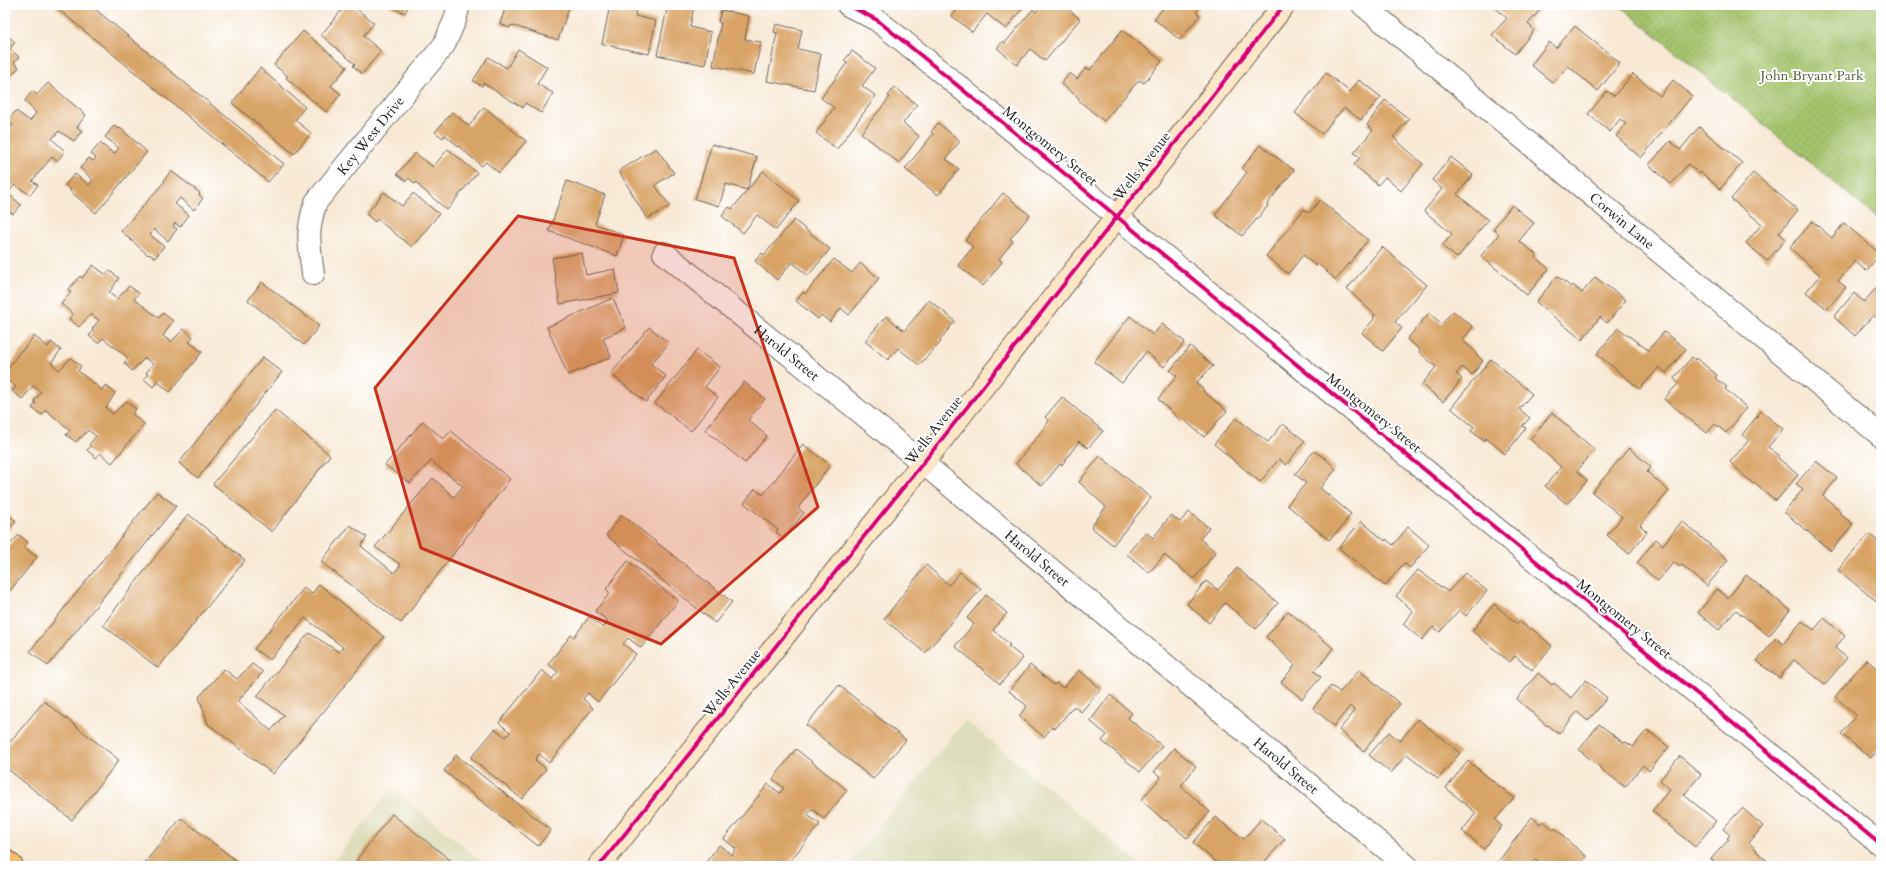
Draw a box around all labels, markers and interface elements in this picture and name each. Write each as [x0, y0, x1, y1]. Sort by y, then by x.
park label: John Bryant Park [1759, 66, 1864, 85]
street label: Key West Drive [332, 92, 408, 179]
street label: Montgomery Street [999, 102, 1102, 190]
street label: Wells Avenue [1108, 128, 1175, 205]
street label: Corwin Lane [1586, 188, 1659, 253]
street label: Harold Street [750, 320, 824, 385]
street label: Montgomery Street [1323, 369, 1426, 457]
street label: Wells Avenue [900, 392, 967, 469]
street label: Harold Street [1001, 526, 1074, 591]
street label: Montgomery Street [1573, 575, 1676, 663]
street label: Wells Avenue [698, 645, 765, 722]
street label: Harold Street [1250, 733, 1323, 798]

